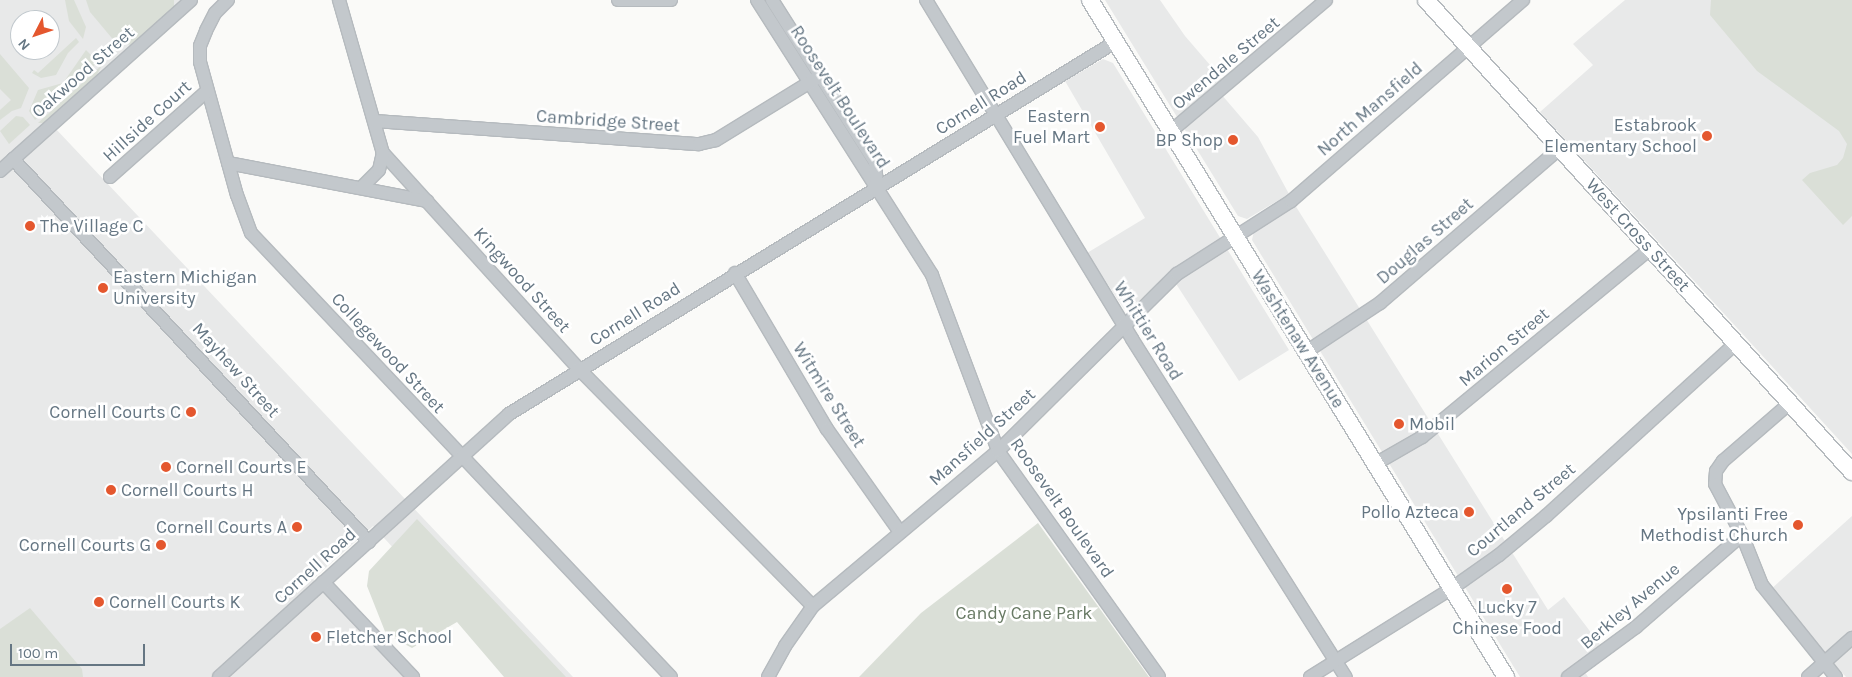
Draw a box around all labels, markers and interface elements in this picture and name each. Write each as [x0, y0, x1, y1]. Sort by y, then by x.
north arrow [10, 10, 60, 60]
street label: Owendale Street [1168, 12, 1284, 114]
street label: Roosevelt Boulevard [786, 21, 894, 173]
street label: Oakwood Street [27, 22, 139, 122]
text: N [14, 35, 34, 54]
street label: North Mansfield [1313, 57, 1427, 161]
street label: Cornell Road [931, 66, 1031, 140]
street label: Hillside Court [98, 76, 196, 166]
street label: Cambridge Street [535, 105, 681, 137]
place label: Eastern Fuel Mart [1013, 106, 1090, 148]
place label: Estabrook Elementary School [1544, 115, 1697, 158]
marker: Eastern Fuel Mart [1094, 121, 1106, 133]
place label: BP Shop [1155, 129, 1223, 151]
marker: Estabrook Elementary School [1701, 130, 1713, 142]
marker: BP Shop [1227, 134, 1239, 146]
street label: West Cross Street [1581, 174, 1695, 296]
street label: Douglas Street [1372, 193, 1478, 289]
place label: The Village C [40, 215, 144, 237]
marker: The Village C [24, 220, 36, 232]
street label: Kingwood Street [469, 223, 575, 337]
street label: Washtenaw Avenue [1247, 266, 1349, 412]
place label: Eastern Michigan University [113, 267, 257, 310]
street label: Cornell Road [585, 277, 685, 351]
street label: Whittier Road [1109, 277, 1187, 385]
marker: Eastern Michigan University [97, 282, 109, 294]
street label: Collegewood Street [327, 288, 449, 418]
street label: Marion Street [1454, 303, 1554, 391]
street label: Mayhew Street [188, 318, 284, 422]
street label: Witmire Street [788, 338, 870, 452]
street label: Mansfield Street [924, 384, 1040, 490]
place label: Cornell Courts C [49, 401, 181, 423]
marker: Cornell Courts C [185, 406, 197, 418]
place label: Mobil [1409, 413, 1455, 435]
marker: Mobil [1393, 418, 1405, 430]
street label: Roosevelt Boulevard [1006, 434, 1118, 582]
place label: Cornell Courts E [176, 456, 307, 478]
street label: Courtland Street [1462, 458, 1580, 562]
marker: Cornell Courts E [160, 461, 172, 473]
place label: Cornell Courts H [121, 479, 254, 501]
marker: Cornell Courts H [105, 484, 117, 496]
place label: Pollo Azteca [1361, 501, 1459, 523]
place label: Ypsilanti Free Methodist Church [1640, 504, 1788, 546]
marker: Pollo Azteca [1463, 506, 1475, 518]
place label: Cornell Courts A [156, 516, 287, 538]
marker: Ypsilanti Free Methodist Church [1792, 519, 1804, 531]
marker: Cornell Courts A [291, 521, 303, 533]
street label: Cornell Road [269, 523, 361, 609]
place label: Cornell Courts G [19, 534, 151, 556]
marker: Cornell Courts G [155, 539, 167, 551]
street label: Berkley Avenue [1576, 558, 1684, 654]
marker: Lucky 7 Chinese Food [1501, 583, 1513, 595]
place label: Cornell Courts K [109, 591, 241, 613]
marker: Cornell Courts K [93, 596, 105, 608]
place label: Lucky 7 Chinese Food [1452, 597, 1562, 640]
park label: Candy Cane Park [956, 602, 1092, 624]
place label: Fletcher School [326, 626, 452, 648]
marker: Fletcher School [310, 631, 322, 643]
scale bar [12, 634, 148, 666]
text: 100 m [18, 644, 58, 662]

